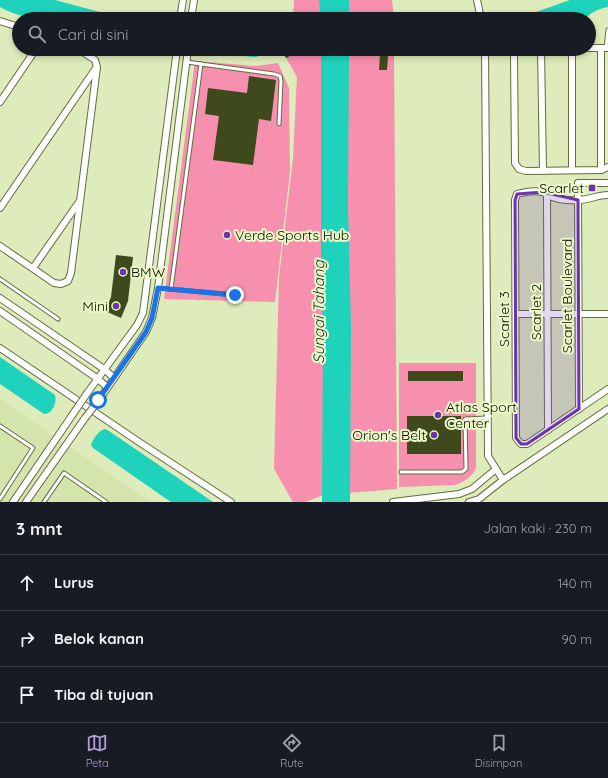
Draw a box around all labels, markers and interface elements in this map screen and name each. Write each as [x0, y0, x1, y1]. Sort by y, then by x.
search box [12, 12, 596, 56]
icon: search [26, 23, 48, 45]
text: Cari di sini [58, 25, 129, 44]
place label: Scarlet [539, 179, 584, 197]
marker: Scarlet [587, 183, 597, 193]
place label: Verde Sports Hub [235, 226, 349, 244]
marker: Verde Sports Hub [222, 230, 232, 240]
street label: Scarlet Boulevard [558, 239, 576, 353]
water label: Sungai Tahang [309, 259, 328, 364]
place label: BMW [131, 263, 166, 281]
marker: BMW [118, 267, 128, 277]
street label: Scarlet 2 [527, 284, 545, 340]
route end [226, 286, 244, 304]
street label: Scarlet 3 [495, 291, 513, 347]
place label: Mini [82, 297, 108, 315]
marker: Mini [111, 301, 121, 311]
route start [89, 391, 107, 409]
place label: Atlas Sport Center [446, 398, 517, 432]
marker: Atlas Sport Center [433, 410, 443, 420]
place label: Orion's Belt [352, 426, 426, 444]
marker: Orion's Belt [429, 430, 439, 440]
text: 3 mnt [16, 518, 63, 539]
text: Jalan kaki · 230 m [483, 520, 592, 536]
icon: ahead [16, 572, 38, 594]
text: Lurus [54, 573, 94, 592]
text: 140 m [557, 575, 592, 591]
icon: right [16, 628, 38, 650]
text: Belok kanan [54, 629, 144, 648]
text: 90 m [562, 631, 592, 647]
icon: arrive [16, 684, 38, 706]
text: Tiba di tujuan [54, 685, 153, 704]
tab: Peta [86, 732, 109, 770]
tab: Rute [280, 732, 303, 770]
tab: Disimpan [475, 732, 522, 770]

